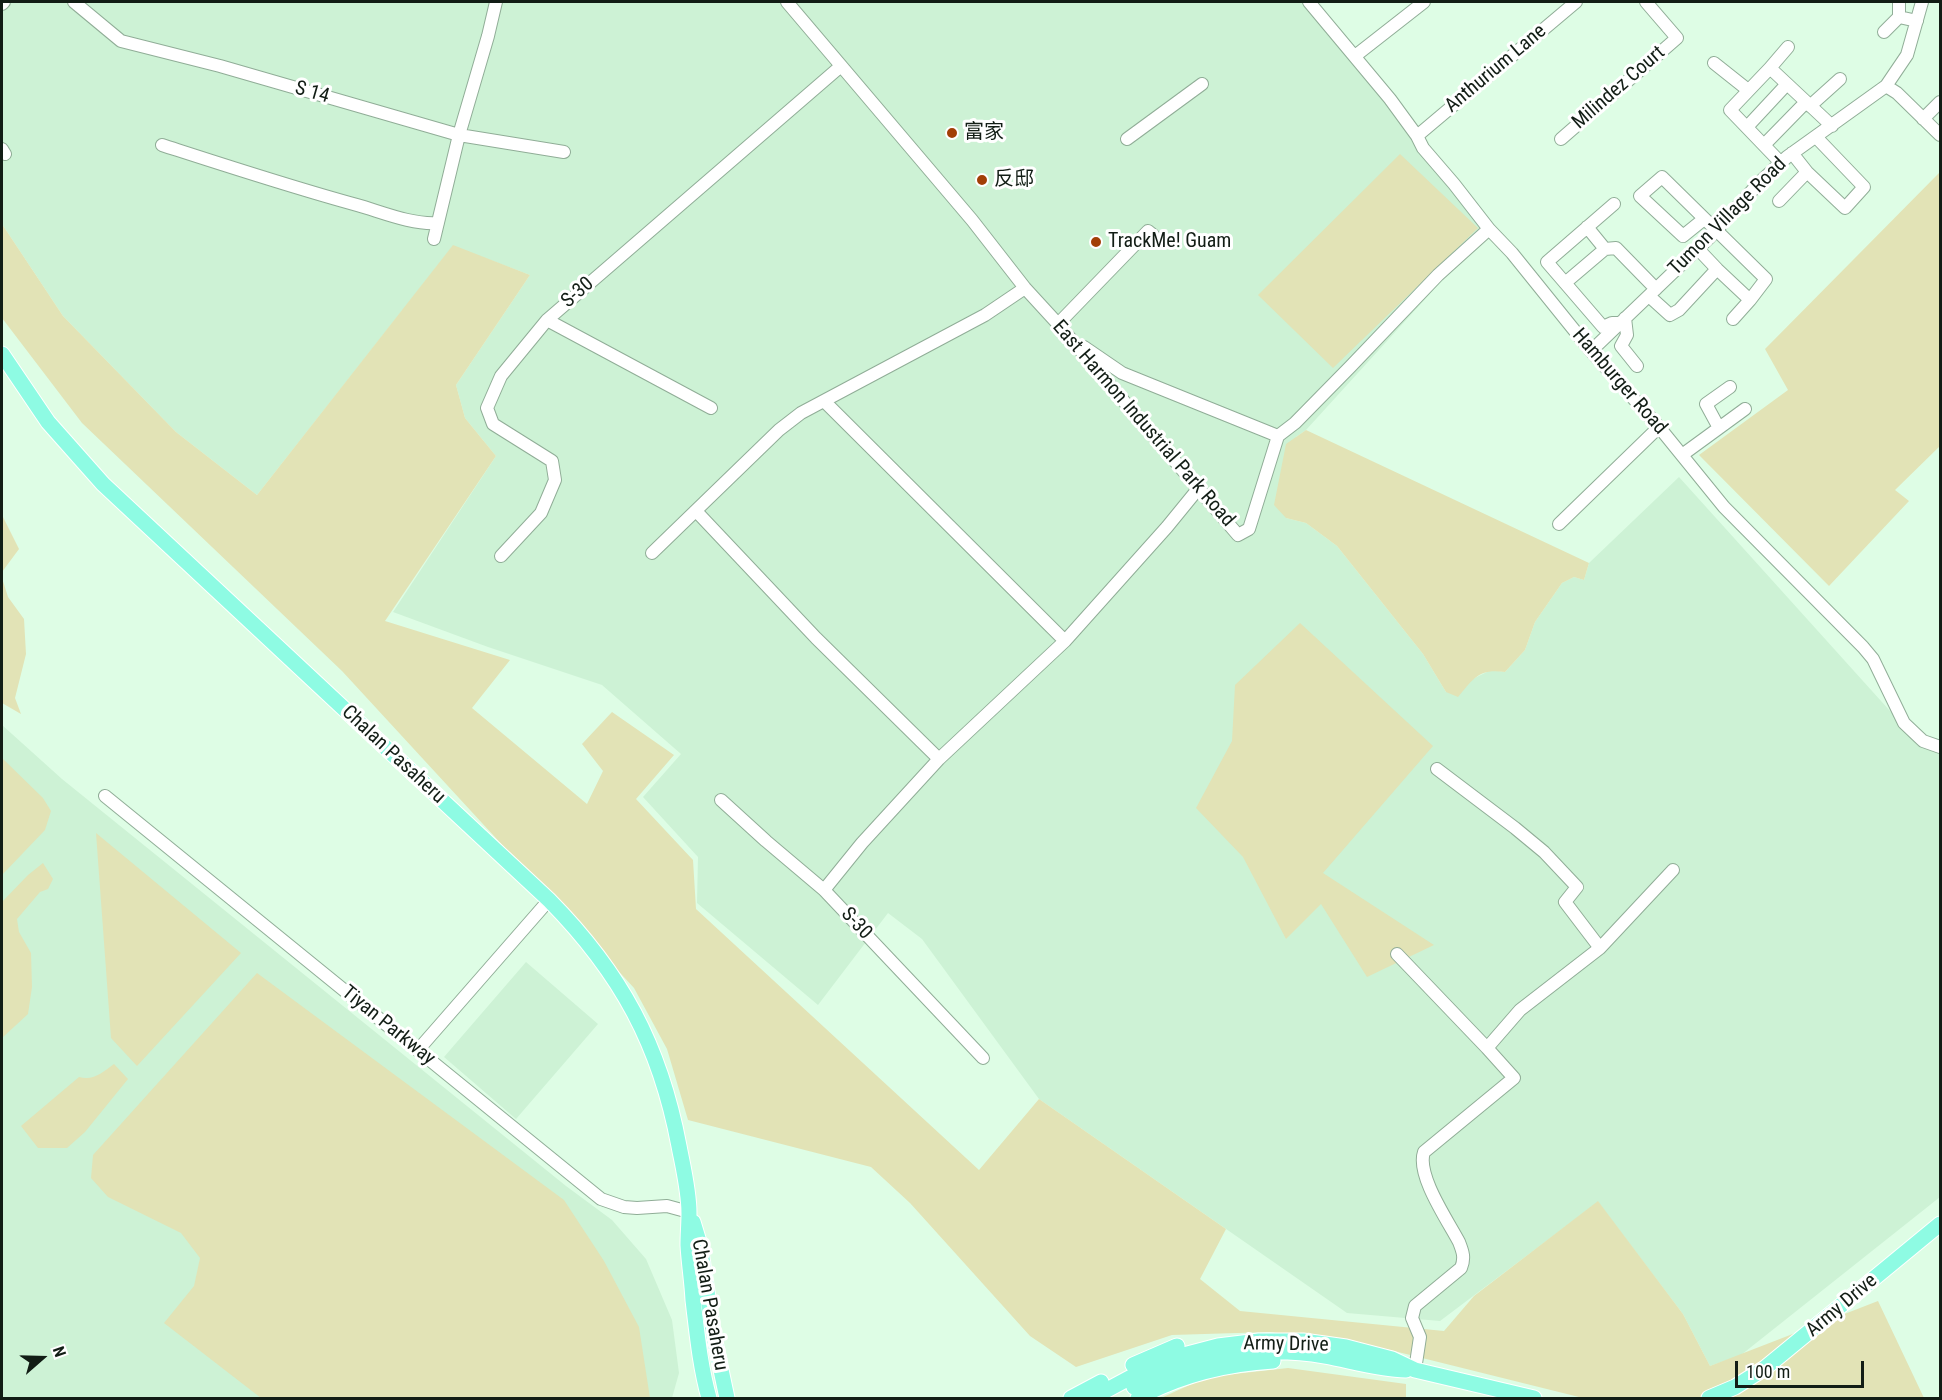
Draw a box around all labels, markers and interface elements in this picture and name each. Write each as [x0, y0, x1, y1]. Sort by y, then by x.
street label: Anthurium Lane [1441, 20, 1551, 118]
street label: Milindez Court [1568, 41, 1670, 135]
street label: S 14 [292, 77, 332, 109]
place label: 富家 [964, 121, 1004, 145]
marker: 富家 [945, 126, 959, 140]
street label: Tumon Village Road [1664, 153, 1792, 281]
place label: 反邸 [994, 168, 1034, 192]
marker: 反邸 [975, 173, 989, 187]
place label: TrackMe! Guam [1108, 230, 1231, 254]
marker: TrackMe! Guam [1089, 235, 1103, 249]
street label: S-30 [557, 272, 599, 314]
street label: East Harmon Industrial Park Road [1047, 316, 1239, 532]
street label: Hamburger Road [1566, 324, 1672, 440]
street label: Chalan Pasaheru [336, 701, 450, 809]
street label: S-30 [835, 903, 877, 945]
street label: Tiyan Parkway [336, 981, 440, 1071]
street label: Chalan Pasaheru [686, 1237, 732, 1373]
street label: Army Drive [1802, 1269, 1882, 1343]
north arrow [12, 1328, 72, 1388]
street label: Army Drive [1243, 1332, 1329, 1358]
text: N [49, 1344, 70, 1360]
scale bar [1738, 1349, 1867, 1387]
text: 100 m [1746, 1361, 1790, 1382]

